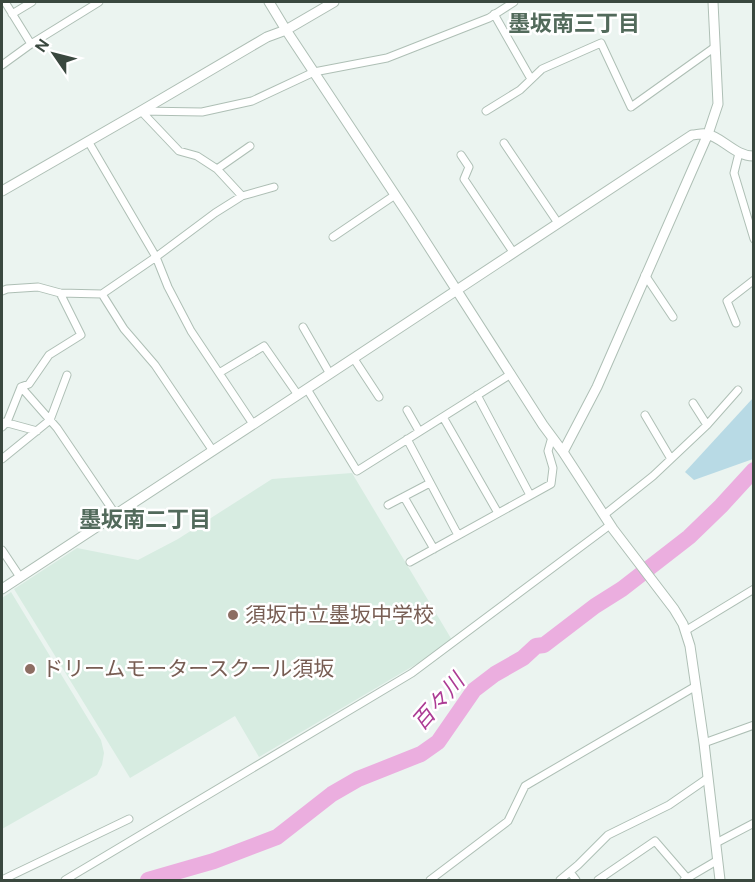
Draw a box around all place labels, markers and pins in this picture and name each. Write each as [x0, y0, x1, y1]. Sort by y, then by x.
place label: 須坂市立墨坂中学校 [245, 601, 434, 629]
marker: 須坂市立墨坂中学校 [226, 608, 240, 622]
place label: ドリームモータースクール須坂 [42, 655, 334, 683]
marker: ドリームモータースクール須坂 [23, 662, 37, 676]

